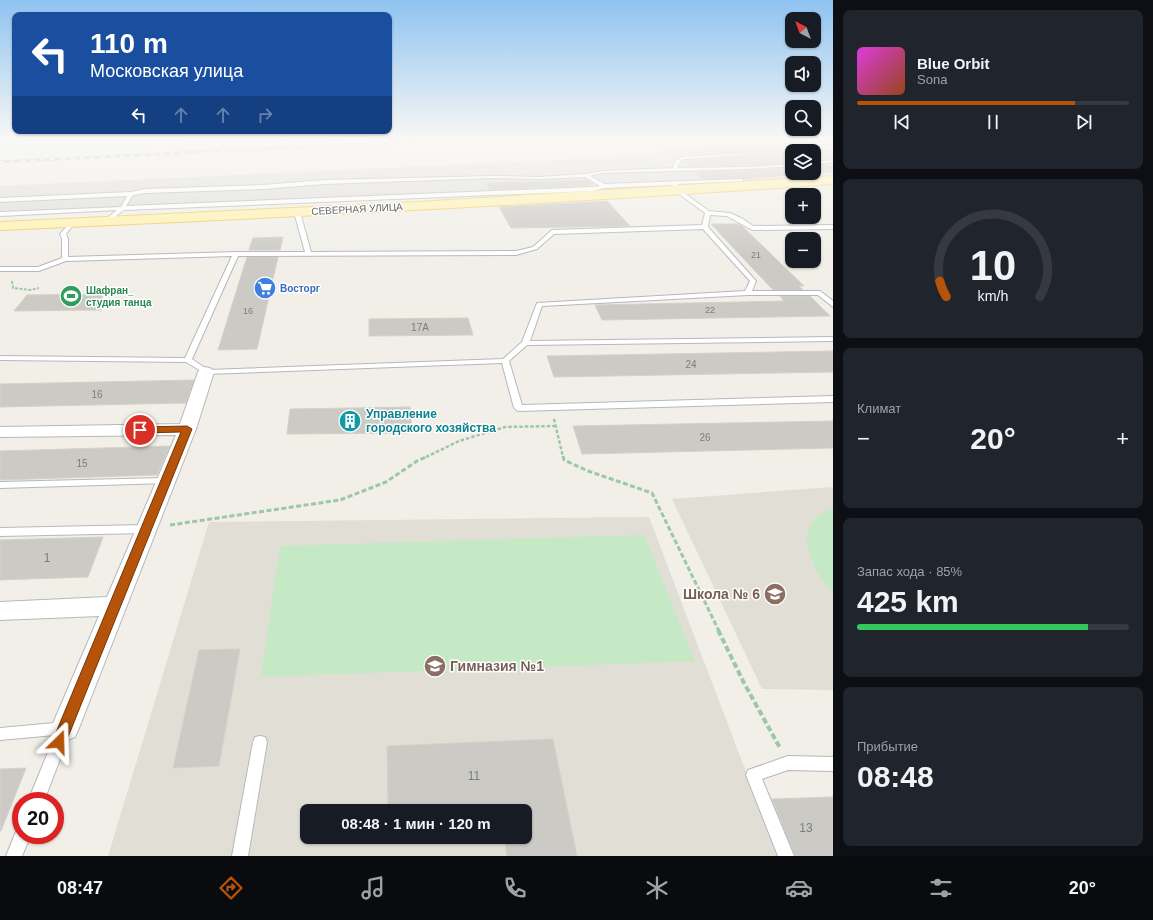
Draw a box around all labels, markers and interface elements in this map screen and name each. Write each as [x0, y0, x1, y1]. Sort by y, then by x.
north arrow [785, 12, 821, 48]
map controls [785, 12, 821, 268]
icon: left [24, 28, 76, 80]
text: 110 m [90, 28, 168, 59]
text: Blue Orbit [917, 55, 990, 72]
button: sound [785, 56, 821, 92]
text: Московская улица [90, 61, 243, 81]
text: Sona [917, 72, 947, 87]
button: search [785, 100, 821, 136]
icon: left [128, 104, 150, 126]
icon: ahead [170, 104, 192, 126]
icon: ahead [212, 104, 234, 126]
icon: right [254, 104, 276, 126]
icon: previous [891, 111, 913, 133]
icon: pause [982, 111, 1004, 133]
icon: next [1073, 111, 1095, 133]
button: layers [785, 144, 821, 180]
button: + [785, 188, 821, 224]
street label: СЕВЕРНАЯ УЛИЦА [311, 201, 403, 217]
button: − [785, 232, 821, 268]
text: 10 [970, 242, 1016, 289]
house number: 21 [751, 250, 761, 260]
supermarket icon: Восторг [252, 275, 278, 301]
sports icon: Шафран_ студия танца [58, 283, 84, 309]
place label: Восторг [280, 283, 320, 294]
place label: Шафран_ студия танца [86, 285, 152, 308]
text: km/h [978, 287, 1009, 303]
house number: 22 [705, 305, 715, 315]
house number: 16 [243, 306, 253, 316]
house number: 17А [411, 322, 429, 333]
house number: 24 [685, 359, 697, 370]
house number: 16 [91, 389, 103, 400]
text: Климат [857, 401, 901, 416]
place label: Управление городского хозяйства [366, 407, 496, 435]
building icon: Управление городского хозяйства [337, 408, 363, 434]
pin [123, 413, 157, 447]
icon: arrive [129, 419, 151, 441]
text: 20° [970, 422, 1016, 455]
text: − [857, 426, 870, 451]
text: + [1116, 426, 1129, 451]
house number: 26 [699, 432, 711, 443]
house number: 15 [76, 458, 88, 469]
house number: 1 [44, 551, 51, 565]
text: Запас хода · 85% [857, 564, 962, 579]
school or university icon: Школа № 6 [762, 581, 788, 607]
text: 425 km [857, 585, 959, 618]
place label: Школа № 6 [683, 586, 760, 602]
school or university icon: Гимназия №1 [422, 653, 448, 679]
place label: Гимназия №1 [450, 658, 544, 674]
position arrow [38, 721, 80, 763]
text: Прибытие [857, 739, 918, 754]
text: 08:48 [857, 760, 934, 793]
house number: 11 [468, 769, 481, 783]
speed limit sign: 20 [12, 792, 64, 844]
text: 08:48 · 1 мин · 120 m [341, 815, 491, 832]
house number: 13 [799, 821, 813, 835]
icon: directions [217, 874, 245, 902]
icon: music [359, 874, 387, 902]
icon: phone [501, 874, 529, 902]
icon: climate [643, 874, 671, 902]
icon: car [785, 874, 813, 902]
icon: filters [927, 874, 955, 902]
text: 08:47 [57, 878, 103, 898]
text: 20° [1069, 878, 1096, 898]

